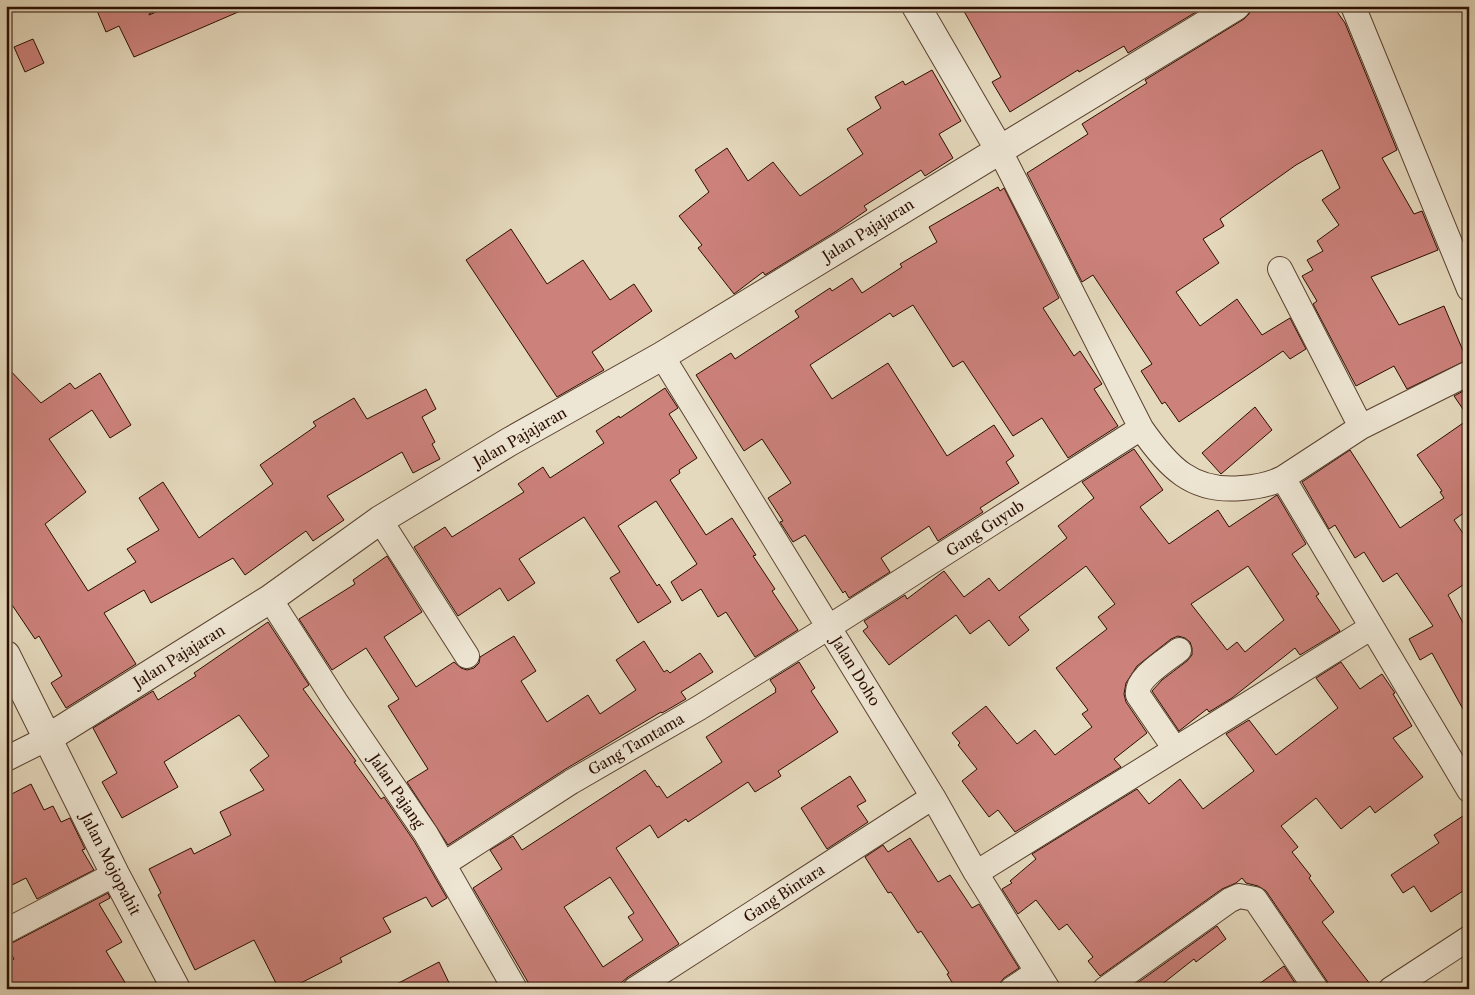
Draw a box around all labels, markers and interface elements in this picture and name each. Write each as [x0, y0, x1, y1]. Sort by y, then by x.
street label: Jalan Pajajaran [817, 194, 918, 267]
street label: Jalan Pajajaran [468, 402, 570, 472]
street label: Gang Guyub [942, 496, 1028, 560]
street label: Jalan Pajajaran [128, 620, 229, 693]
street label: Jalan Doho [826, 631, 885, 709]
street label: Gang Tamtama [585, 709, 687, 779]
street label: Jalan Pajang [364, 748, 429, 832]
street label: Jalan Mojopahit [76, 808, 145, 919]
street label: Gang Bintara [740, 860, 828, 926]

